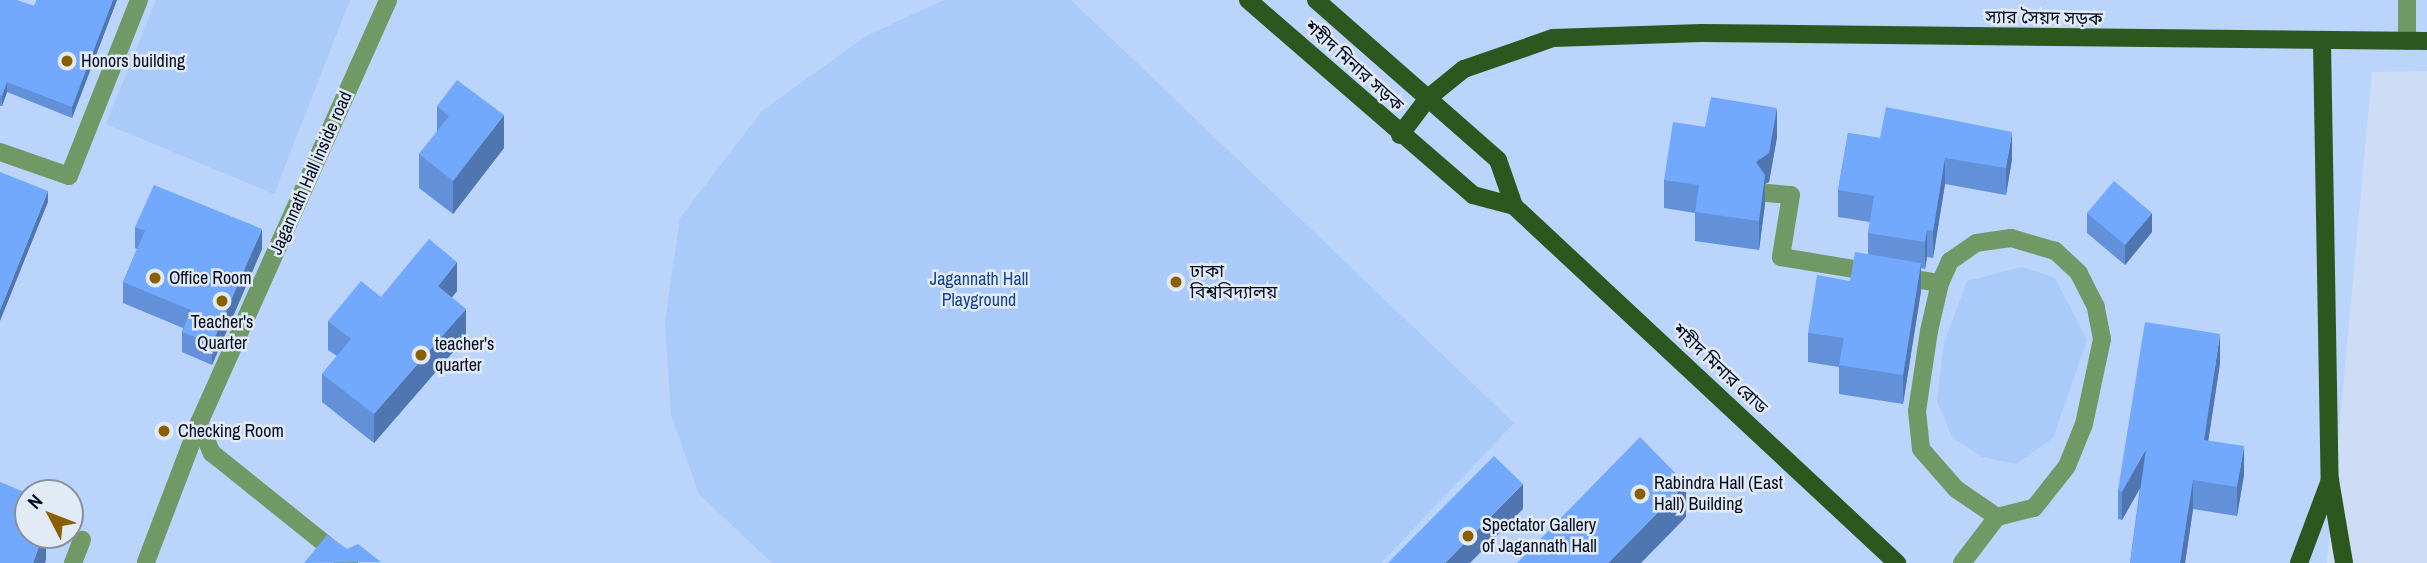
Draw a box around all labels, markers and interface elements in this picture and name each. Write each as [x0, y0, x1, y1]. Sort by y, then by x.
street label: স্যার সৈয়দ সড়ক [1985, 6, 2103, 30]
street label: শহীদ মিনার সড়ক [1300, 16, 1408, 116]
place label: Honors building [81, 50, 185, 72]
marker: Honors building [59, 53, 75, 69]
street label: Jagannath Hall inside road [265, 88, 357, 258]
place label: ঢাকা বিশ্ববিদ্যালয় [1190, 261, 1277, 304]
place label: Office Room [169, 267, 252, 289]
park label: Jagannath Hall Playground [930, 269, 1028, 312]
marker: Office Room [147, 270, 163, 286]
marker: ঢাকা বিশ্ববিদ্যালয় [1168, 274, 1184, 290]
marker: Teacher's Quarter [214, 293, 230, 309]
place label: Teacher's Quarter [191, 312, 253, 354]
street label: শহীদ মিনার রোড [1668, 320, 1772, 418]
place label: teacher's quarter [435, 334, 494, 376]
marker: teacher's quarter [413, 347, 429, 363]
place label: Checking Room [178, 420, 284, 442]
marker: Checking Room [156, 423, 172, 439]
place label: Rabindra Hall (East Hall) Building [1654, 473, 1783, 516]
north arrow [14, 479, 84, 549]
marker: Rabindra Hall (East Hall) Building [1632, 486, 1648, 502]
text: N [21, 488, 48, 514]
place label: Spectator Gallery of Jagannath Hall [1482, 515, 1597, 558]
marker: Spectator Gallery of Jagannath Hall [1460, 528, 1476, 544]

